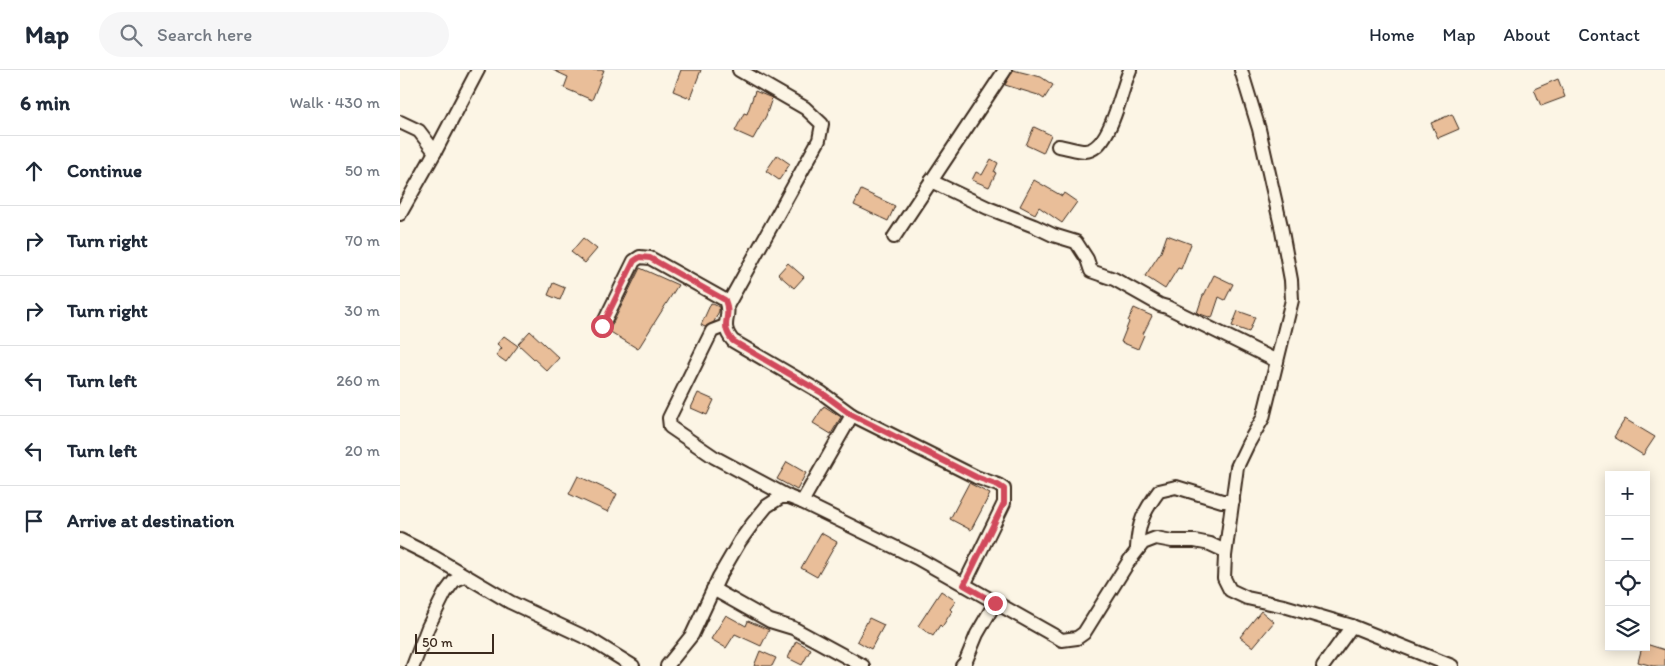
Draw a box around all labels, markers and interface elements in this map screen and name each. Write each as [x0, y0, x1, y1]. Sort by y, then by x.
search box [99, 12, 449, 57]
text: Map [25, 20, 69, 49]
icon: search [117, 21, 145, 49]
text: Search here [157, 23, 252, 46]
text: Home [1369, 24, 1415, 46]
text: Map [1443, 24, 1476, 46]
text: About [1504, 24, 1550, 46]
text: Contact [1578, 24, 1640, 46]
text: 6 min [20, 90, 70, 115]
text: Walk · 430 m [290, 93, 380, 112]
icon: ahead [20, 157, 48, 185]
text: Continue [67, 159, 142, 182]
text: 50 m [345, 161, 380, 180]
icon: right [20, 227, 48, 255]
text: Turn right [67, 229, 148, 252]
text: 70 m [345, 231, 380, 250]
icon: right [20, 297, 48, 325]
text: Turn right [67, 299, 148, 322]
text: 30 m [344, 301, 380, 320]
route start [591, 315, 614, 338]
icon: left [20, 367, 48, 395]
text: Turn left [67, 369, 137, 392]
text: 260 m [336, 371, 380, 390]
icon: left [20, 437, 48, 465]
text: Turn left [67, 439, 137, 462]
text: 20 m [345, 441, 380, 460]
map controls [1605, 471, 1650, 651]
button: + [1605, 471, 1650, 516]
icon: arrive [20, 507, 48, 535]
text: Arrive at destination [67, 509, 234, 532]
button: − [1605, 516, 1650, 561]
button: locate [1605, 561, 1650, 606]
route end [984, 592, 1007, 615]
button: layers [1605, 606, 1650, 651]
scale bar [415, 631, 494, 654]
text: 50 m [422, 634, 453, 651]

